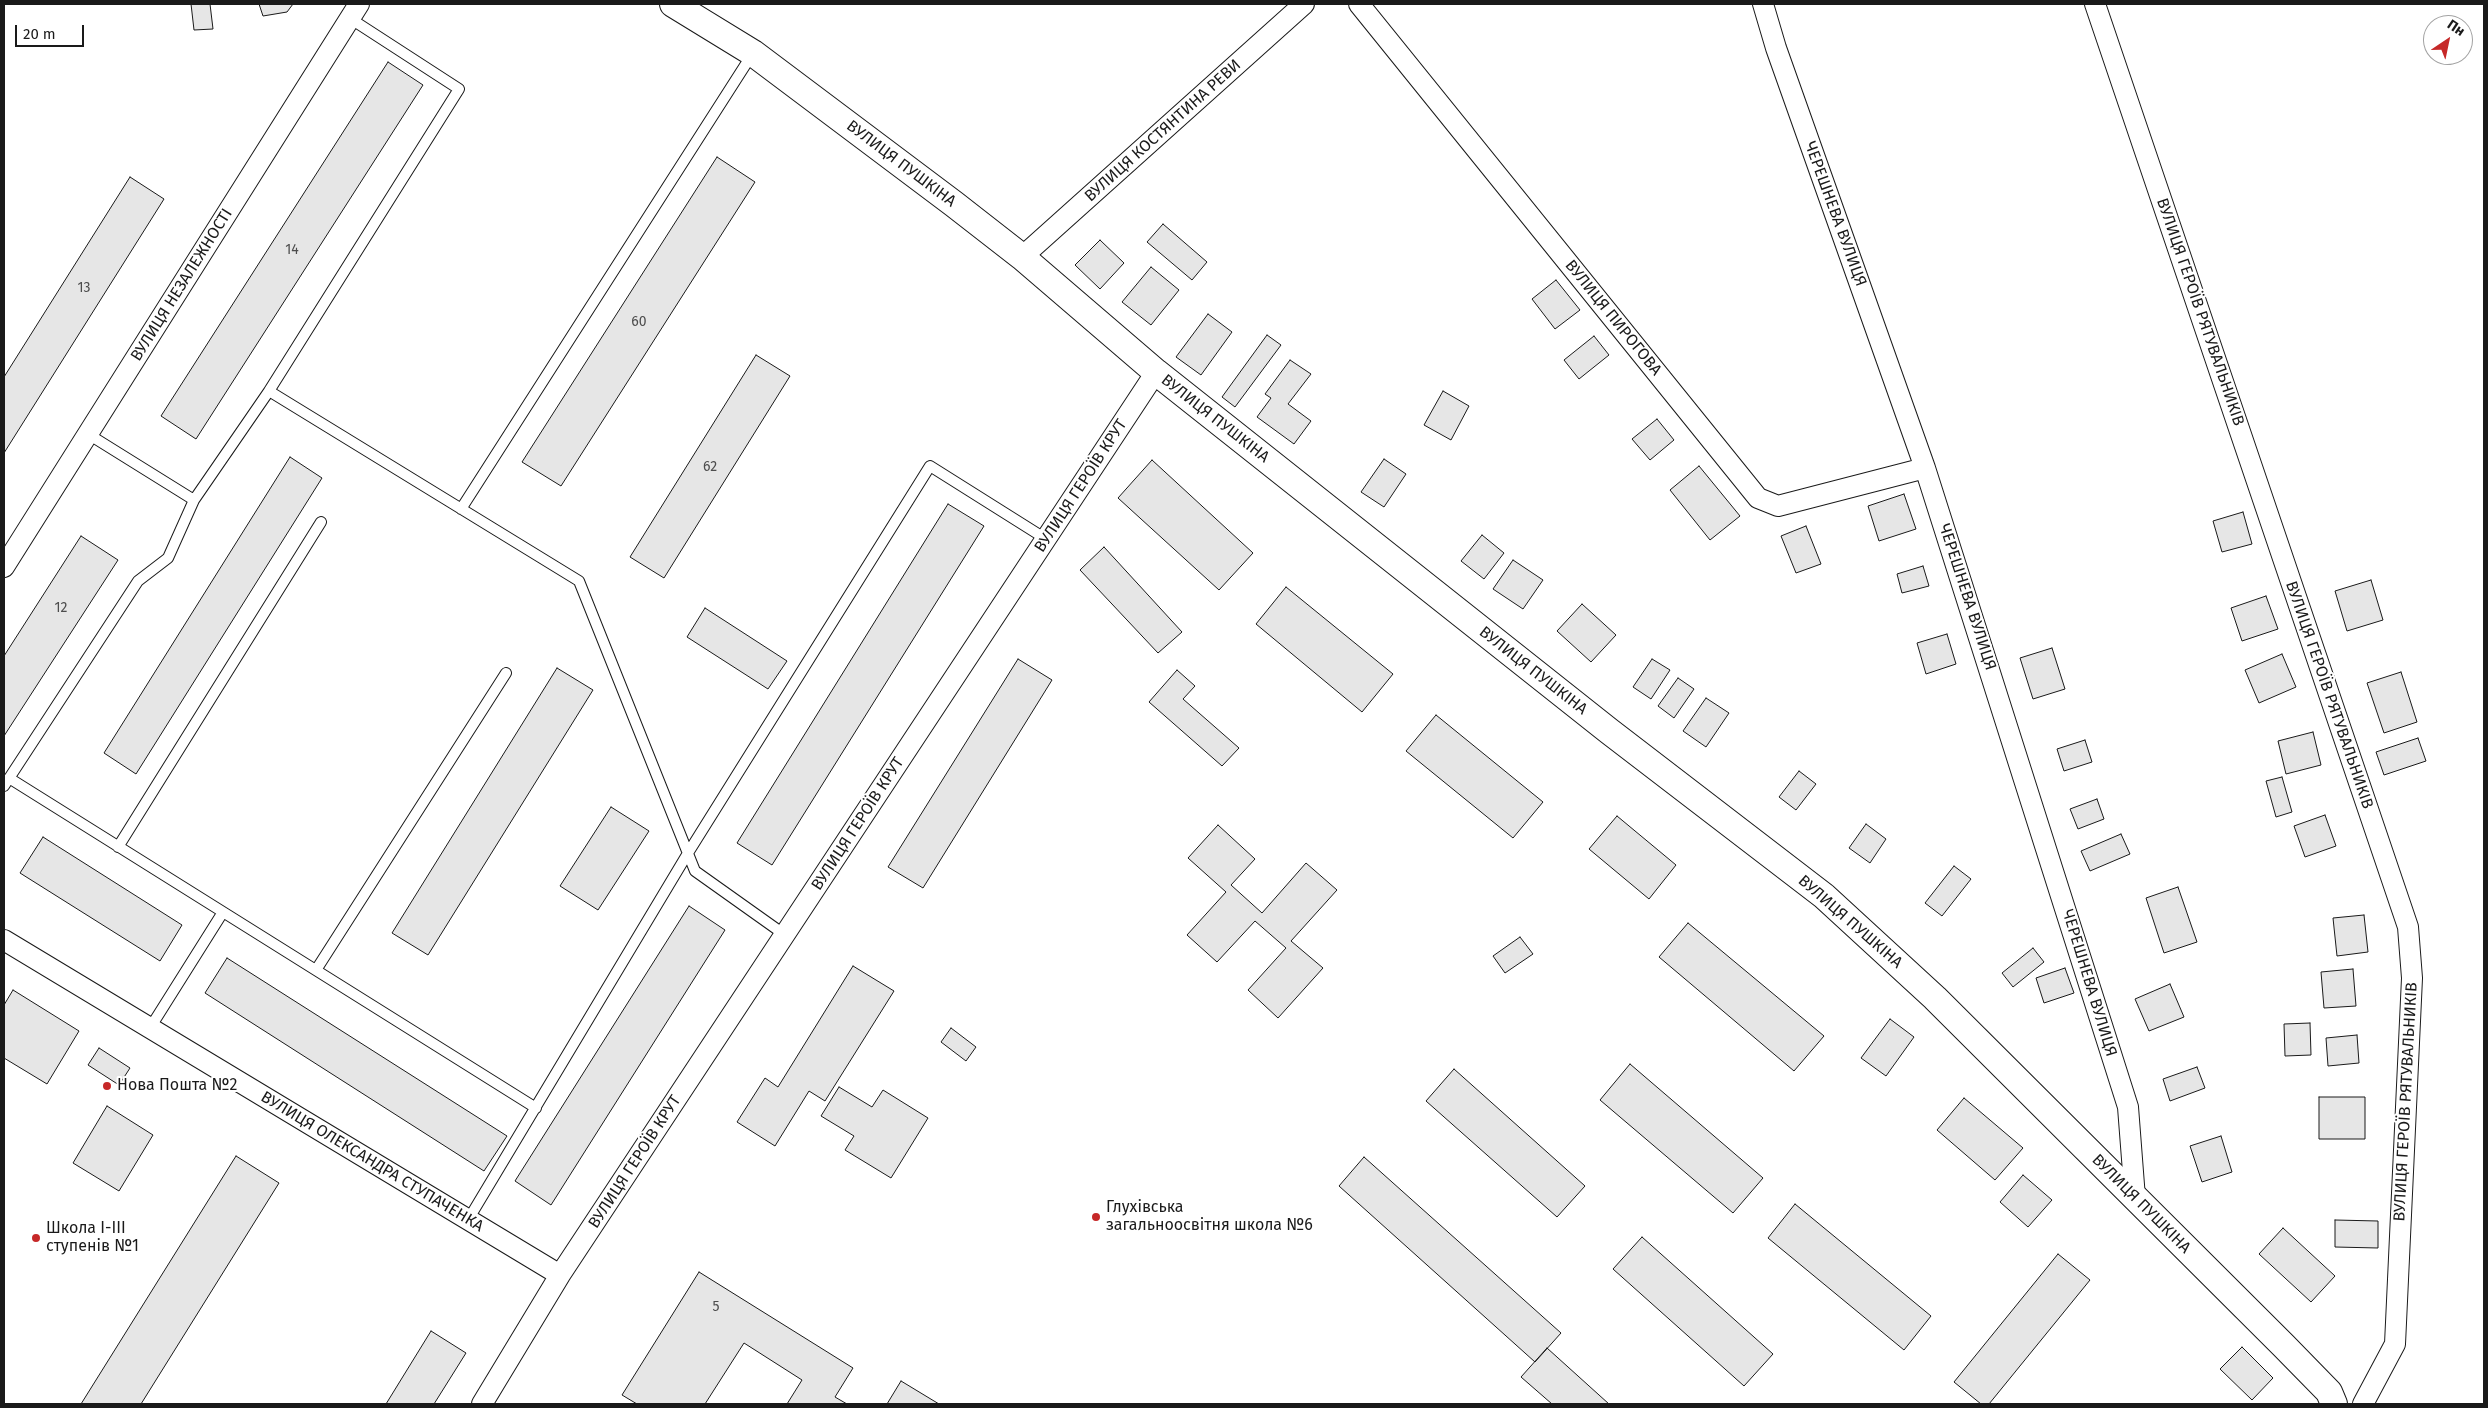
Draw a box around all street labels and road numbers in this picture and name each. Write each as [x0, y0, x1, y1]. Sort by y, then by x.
street label: ВУЛИЦЯ КОСТЯНТИНА РЕВИ [1081, 56, 1245, 206]
street label: ВУЛИЦЯ ПУШКІНА [842, 117, 960, 211]
street label: ЧЕРЕШНЕВА ВУЛИЦЯ [1800, 139, 1870, 289]
street label: ВУЛИЦЯ ГЕРОЇВ РЯТУВАЛЬНИКІВ [2152, 196, 2248, 428]
street label: ВУЛИЦЯ НЕЗАЛЕЖНОСТІ [127, 205, 237, 365]
street label: ВУЛИЦЯ ПИРОГОВА [1561, 256, 1665, 380]
street label: ВУЛИЦЯ ПУШКІНА [1157, 371, 1273, 467]
street label: ВУЛИЦЯ ГЕРОЇВ КРУТ [1031, 416, 1131, 556]
street label: ЧЕРЕШНЕВА ВУЛИЦЯ [1934, 521, 2000, 673]
street label: ВУЛИЦЯ ГЕРОЇВ РЯТУВАЛЬНИКІВ [2281, 579, 2377, 811]
street label: ВУЛИЦЯ ПУШКІНА [1475, 623, 1591, 719]
street label: ВУЛИЦЯ ГЕРОЇВ КРУТ [808, 754, 908, 894]
street label: ВУЛИЦЯ ПУШКІНА [1794, 871, 1906, 973]
street label: ЧЕРЕШНЕВА ВУЛИЦЯ [2057, 907, 2121, 1059]
street label: ВУЛИЦЯ ГЕРОЇВ РЯТУВАЛЬНИКІВ [2390, 982, 2422, 1222]
street label: ВУЛИЦЯ ОЛЕКСАНДРА СТУПАЧЕНКА [257, 1088, 487, 1236]
street label: ВУЛИЦЯ ГЕРОЇВ КРУТ [585, 1092, 685, 1232]
street label: ВУЛИЦЯ ПУШКІНА [2088, 1151, 2194, 1257]

